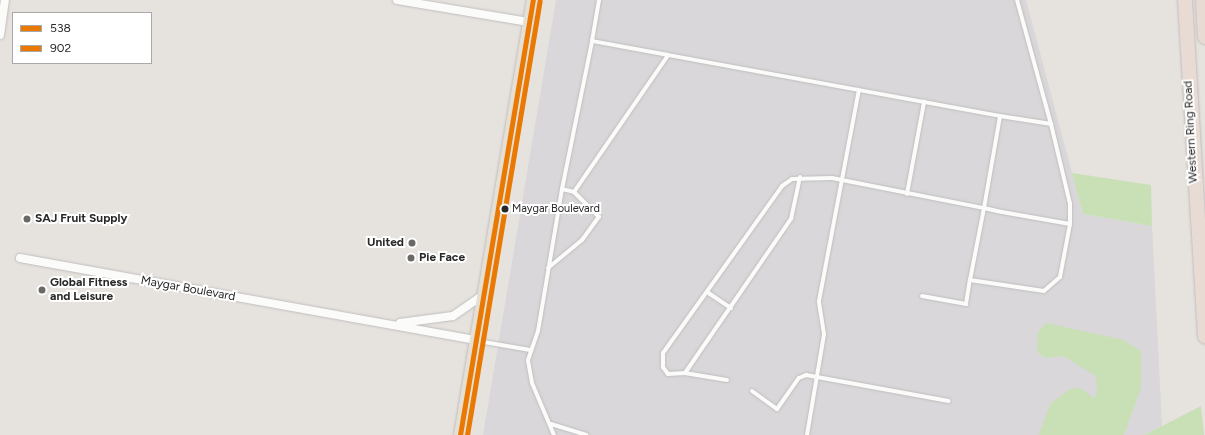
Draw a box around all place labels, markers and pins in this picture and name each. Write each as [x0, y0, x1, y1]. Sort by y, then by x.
place label: Maygar Boulevard [512, 202, 600, 216]
marker: Maygar Boulevard [500, 204, 510, 214]
place label: SAJ Fruit Supply [35, 212, 127, 226]
marker: SAJ Fruit Supply [22, 214, 32, 224]
place label: United [367, 236, 404, 250]
marker: United [407, 238, 417, 248]
place label: Pie Face [419, 251, 465, 265]
marker: Pie Face [406, 253, 416, 263]
place label: Global Fitness and Leisure [50, 276, 127, 304]
marker: Global Fitness and Leisure [37, 285, 47, 295]

